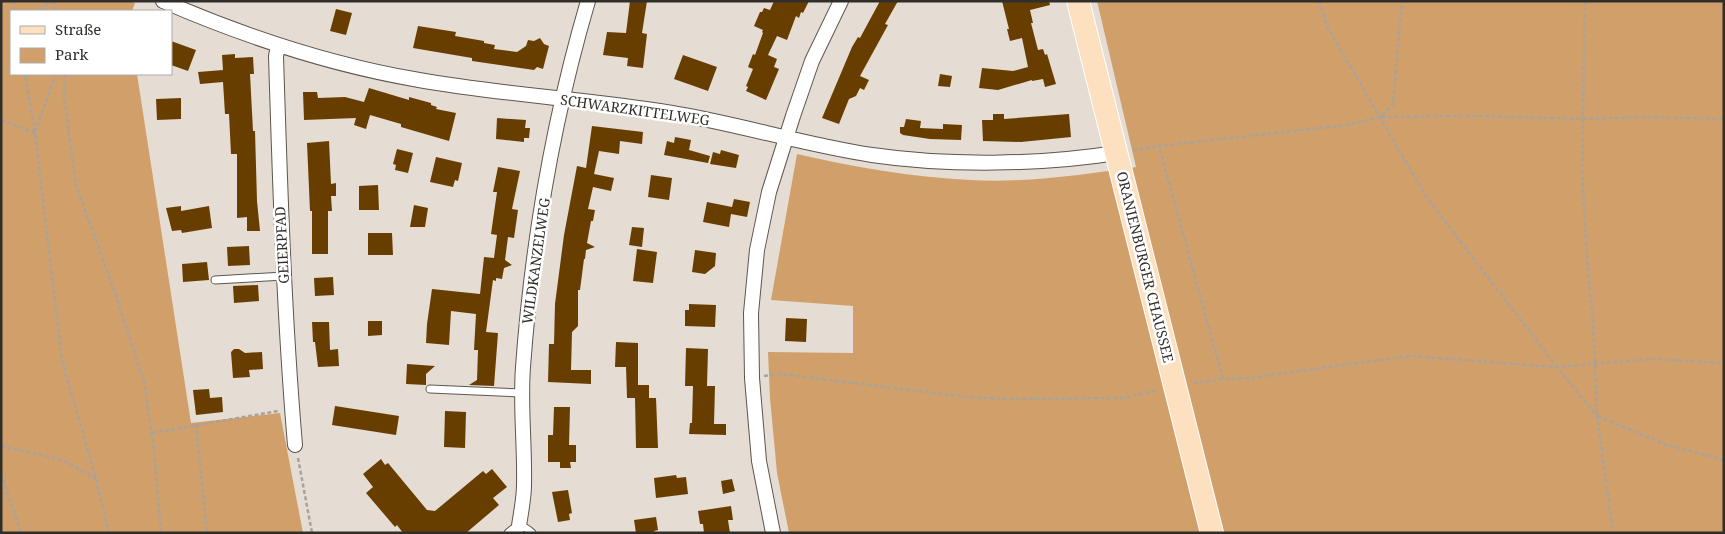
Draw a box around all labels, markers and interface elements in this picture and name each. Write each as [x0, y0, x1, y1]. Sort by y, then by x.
legend [10, 10, 172, 75]
text: Straße [55, 19, 101, 39]
text: Park [55, 44, 89, 64]
street label: SCHWARZKITTELWEG [559, 90, 711, 129]
street label: ORANIENBURGER CHAUSSEE [1113, 169, 1179, 365]
street label: WILDKANZELWEG [517, 196, 554, 325]
street label: GEIERPFAD [270, 206, 293, 284]

